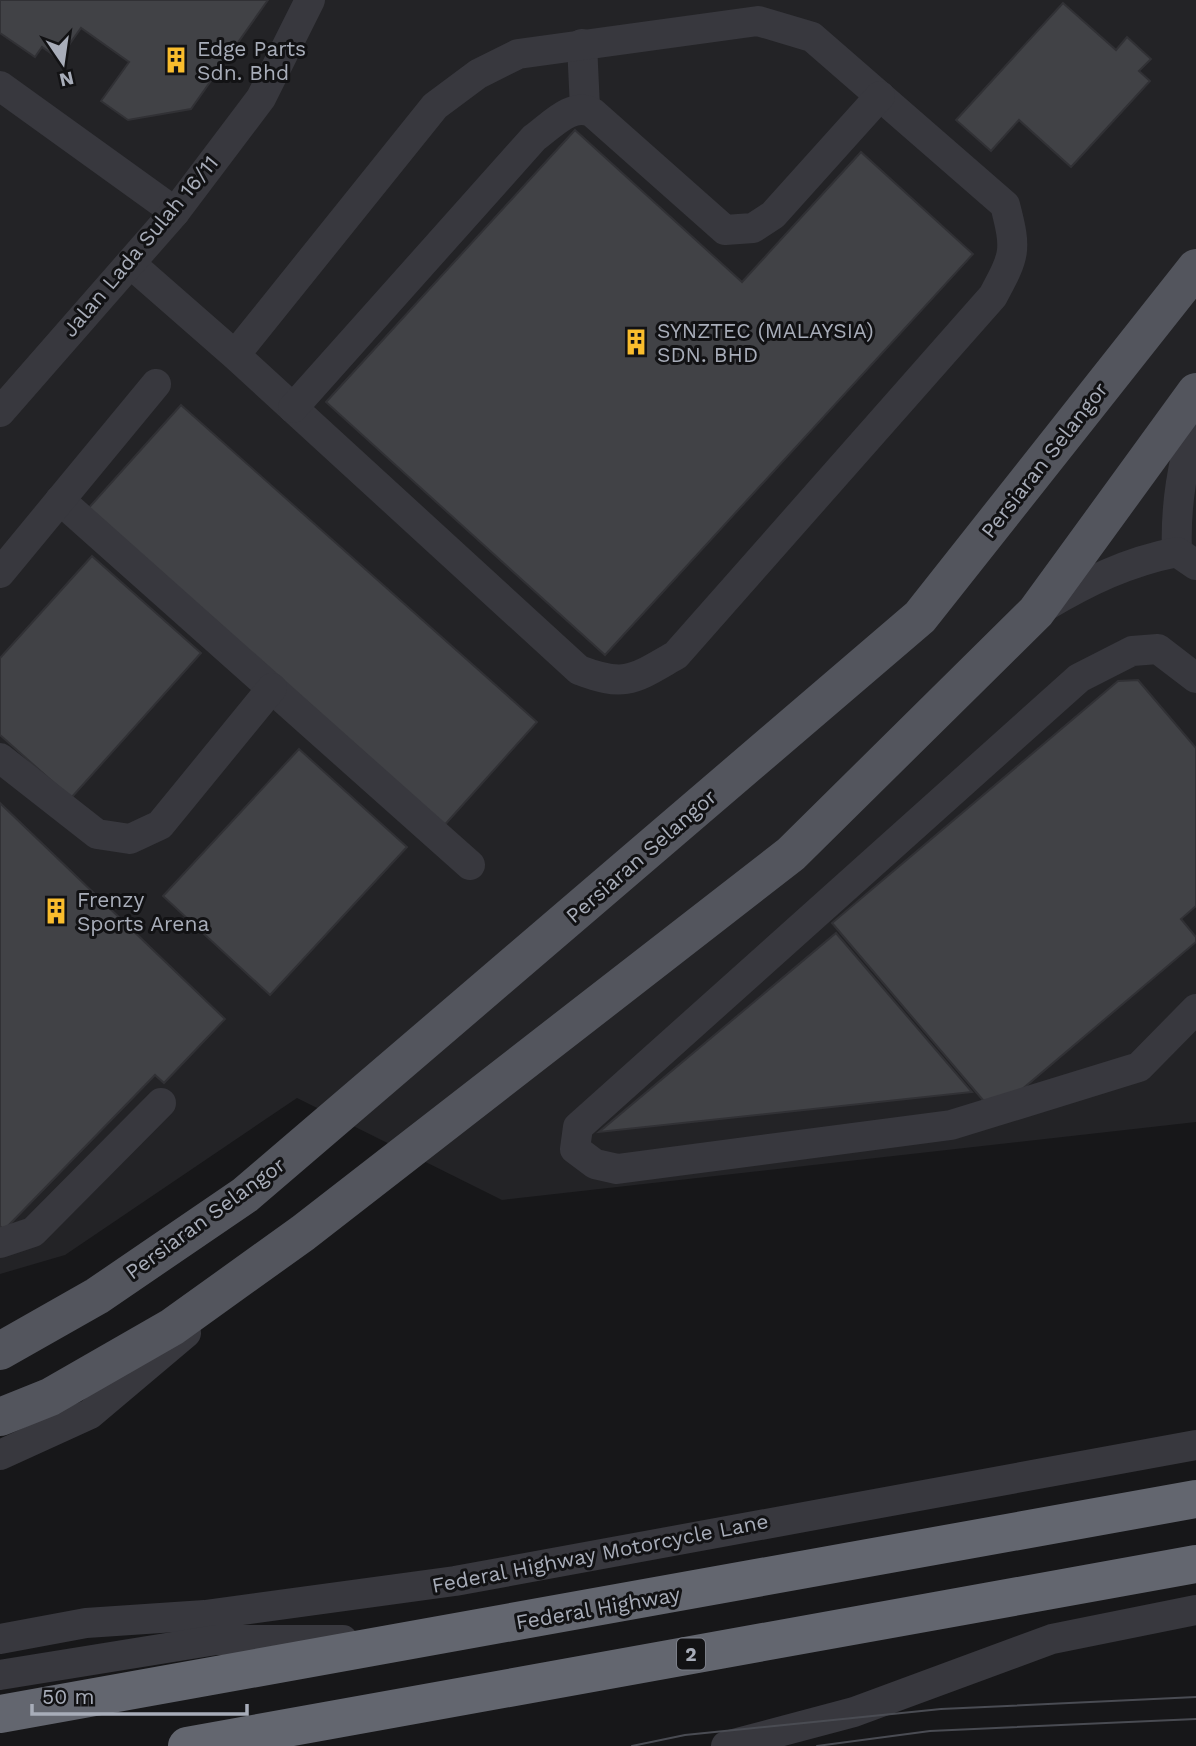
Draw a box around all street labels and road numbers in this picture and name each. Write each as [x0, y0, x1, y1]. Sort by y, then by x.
street label: Jalan Lada Sulah 16/11 [57, 150, 223, 342]
street label: Persiaran Selangor [975, 377, 1113, 543]
street label: Persiaran Selangor [561, 784, 722, 928]
street label: Persiaran Selangor [120, 1152, 290, 1284]
street label: Federal Highway Motorcycle Lane [430, 1508, 770, 1598]
street label: Federal Highway [514, 1581, 682, 1635]
road number: 2 [677, 1638, 705, 1670]

